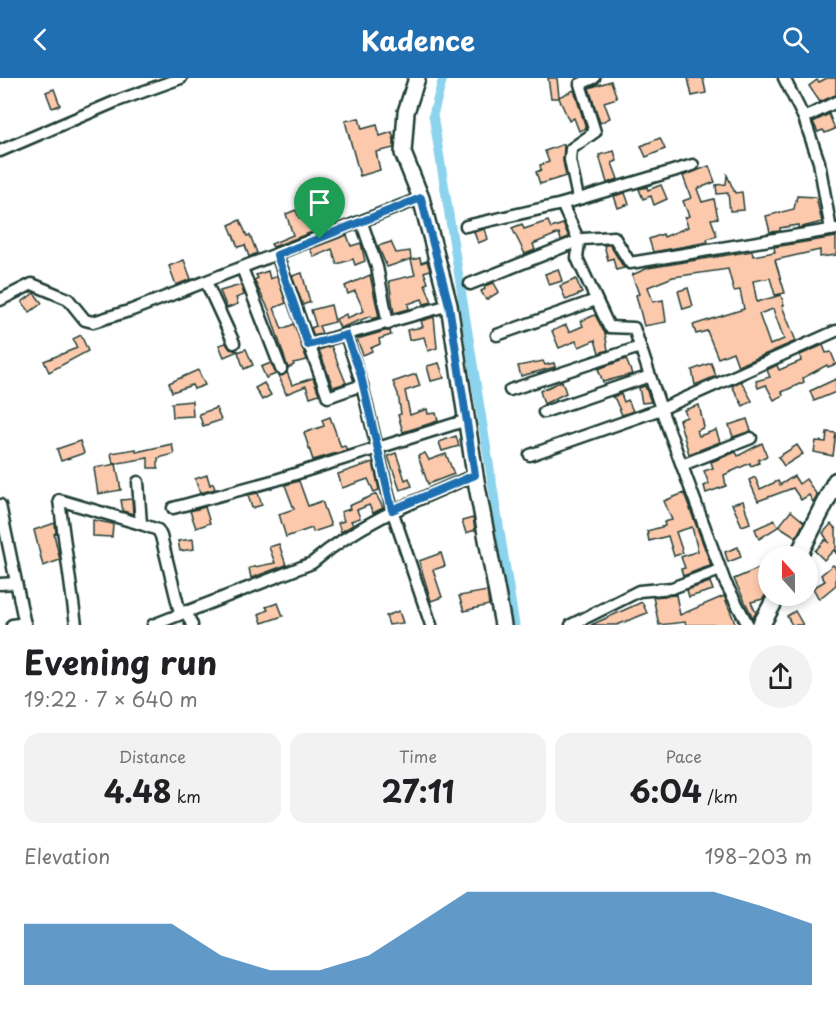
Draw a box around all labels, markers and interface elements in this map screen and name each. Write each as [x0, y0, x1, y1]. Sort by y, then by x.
text: Kadence [361, 19, 475, 60]
icon: back [24, 23, 57, 56]
icon: search [779, 23, 812, 56]
pin [294, 177, 345, 239]
icon: arrive [303, 186, 336, 219]
north arrow [758, 546, 818, 606]
map controls [758, 546, 818, 606]
text: Evening run [24, 636, 217, 686]
button: share [749, 645, 812, 708]
text: 19:22 · 7 × 640 m [24, 684, 198, 714]
text: Distance [119, 744, 186, 768]
text: Time [399, 744, 437, 768]
text: Pace [666, 744, 702, 768]
text: 4.48 [104, 768, 172, 813]
text: 27:11 [381, 768, 455, 813]
text: 6:04 [629, 768, 702, 813]
text: km [172, 784, 201, 808]
text: /km [702, 784, 738, 808]
text: Elevation [24, 841, 110, 871]
text: 198–203 m [704, 841, 812, 871]

